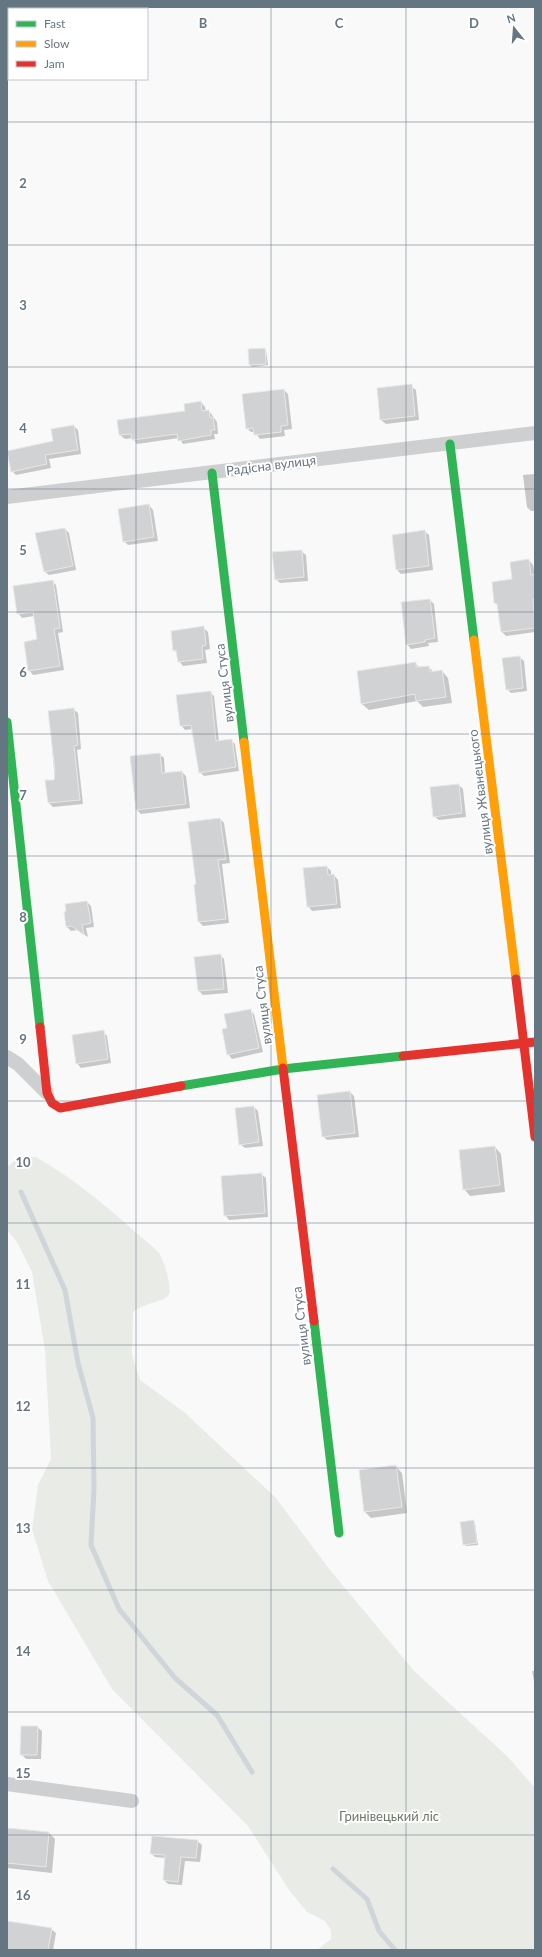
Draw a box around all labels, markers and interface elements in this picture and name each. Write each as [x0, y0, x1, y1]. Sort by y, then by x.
legend [8, 8, 148, 80]
north arrow [494, 8, 534, 48]
text: N [505, 11, 517, 25]
text: B [199, 15, 208, 31]
text: C [335, 15, 344, 31]
text: D [469, 15, 479, 31]
text: Fast [44, 16, 66, 31]
text: Slow [44, 36, 70, 51]
text: Jam [44, 56, 65, 71]
text: 2 [19, 175, 27, 191]
text: 3 [19, 297, 27, 313]
text: 4 [19, 420, 27, 436]
street label: Радісна вулиця [225, 452, 317, 478]
text: 5 [19, 542, 27, 558]
street label: вулиця Стуса [211, 643, 237, 723]
text: 6 [19, 664, 27, 680]
street label: вулиця Жванецького [464, 729, 496, 855]
text: 7 [19, 787, 27, 803]
text: 8 [19, 909, 27, 925]
street label: вулиця Стуса [249, 965, 275, 1045]
text: 9 [19, 1031, 27, 1047]
text: 10 [15, 1154, 31, 1170]
text: 11 [15, 1276, 31, 1292]
street label: вулиця Стуса [288, 1286, 314, 1366]
text: 12 [15, 1398, 31, 1414]
text: 13 [15, 1520, 31, 1536]
text: 14 [15, 1643, 31, 1659]
text: 15 [15, 1765, 31, 1781]
park label: Гринівецький ліс [339, 1808, 439, 1824]
text: 16 [15, 1887, 31, 1903]

